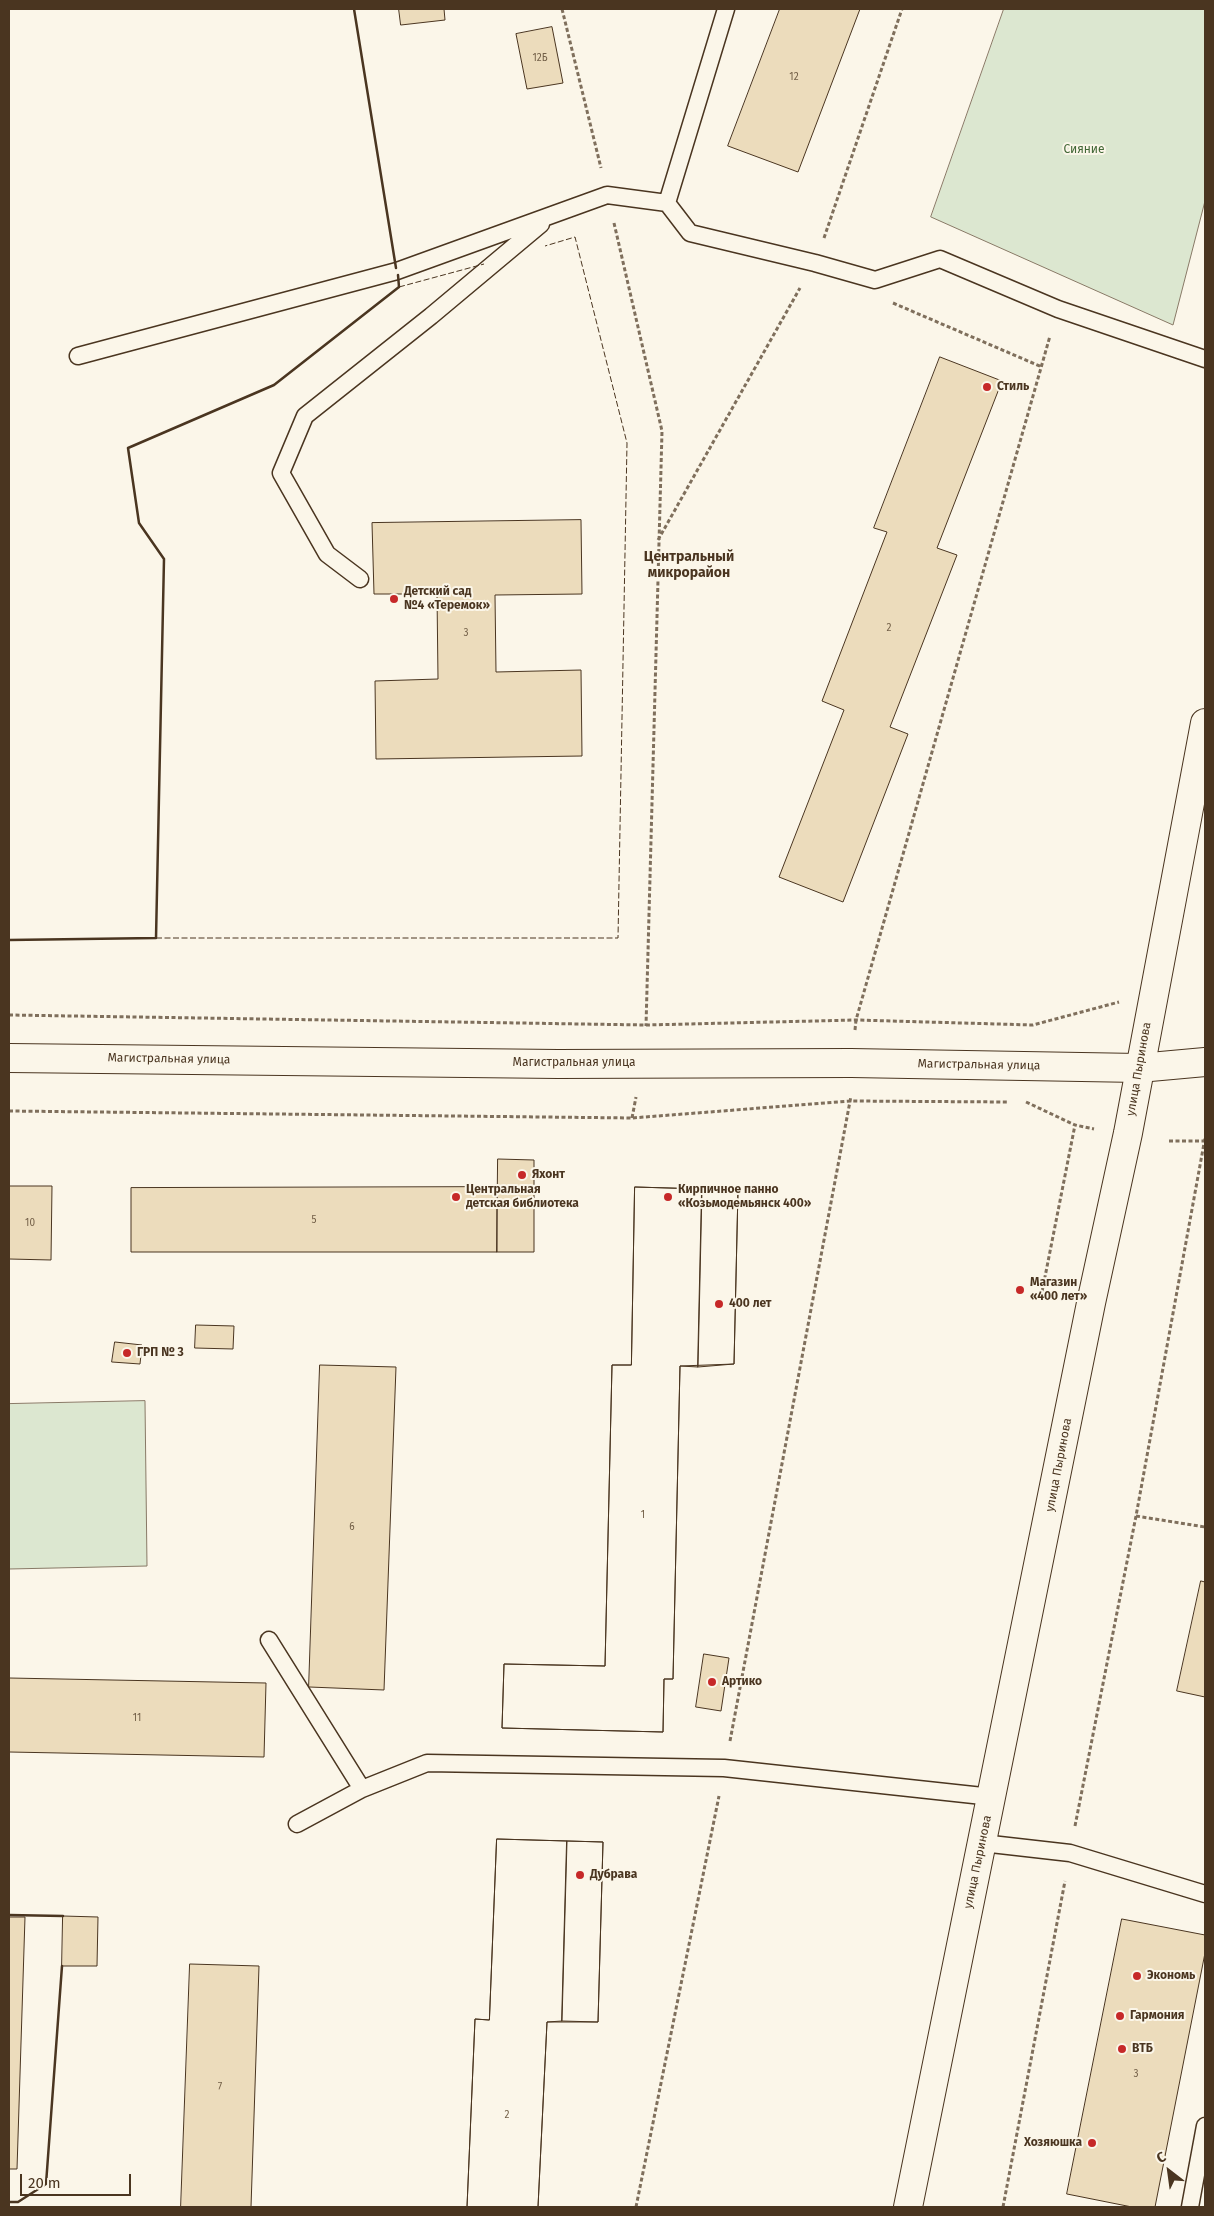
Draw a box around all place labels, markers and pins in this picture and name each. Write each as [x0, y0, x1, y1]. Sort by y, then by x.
place label: Стиль [997, 380, 1029, 394]
marker: Стиль [981, 381, 993, 393]
place label: Детский сад №4 «Теремок» [404, 585, 490, 613]
marker: Детский сад №4 «Теремок» [388, 593, 400, 605]
place label: Яхонт [532, 1168, 565, 1182]
marker: Яхонт [516, 1169, 528, 1181]
place label: Центральная детская библиотека [466, 1183, 579, 1211]
place label: Кирпичное панно «Козьмодемьянск 400» [678, 1183, 811, 1211]
marker: Центральная детская библиотека [450, 1191, 462, 1203]
marker: Кирпичное панно «Козьмодемьянск 400» [662, 1191, 674, 1203]
place label: Магазин «400 лет» [1030, 1276, 1087, 1304]
marker: Магазин «400 лет» [1014, 1284, 1026, 1296]
place label: 400 лет [729, 1297, 771, 1311]
marker: 400 лет [713, 1298, 725, 1310]
place label: ГРП № 3 [137, 1346, 184, 1360]
marker: ГРП № 3 [121, 1347, 133, 1359]
place label: Артико [722, 1675, 762, 1689]
marker: Артико [706, 1676, 718, 1688]
place label: Дубрава [590, 1868, 637, 1882]
marker: Дубрава [574, 1869, 586, 1881]
place label: Экономь [1147, 1969, 1195, 1983]
marker: Экономь [1131, 1970, 1143, 1982]
place label: Гармония [1130, 2009, 1185, 2023]
marker: Гармония [1114, 2010, 1126, 2022]
place label: ВТБ [1132, 2042, 1153, 2056]
marker: ВТБ [1116, 2043, 1128, 2055]
place label: Хозяюшка [1024, 2136, 1082, 2150]
marker: Хозяюшка [1086, 2137, 1098, 2149]

